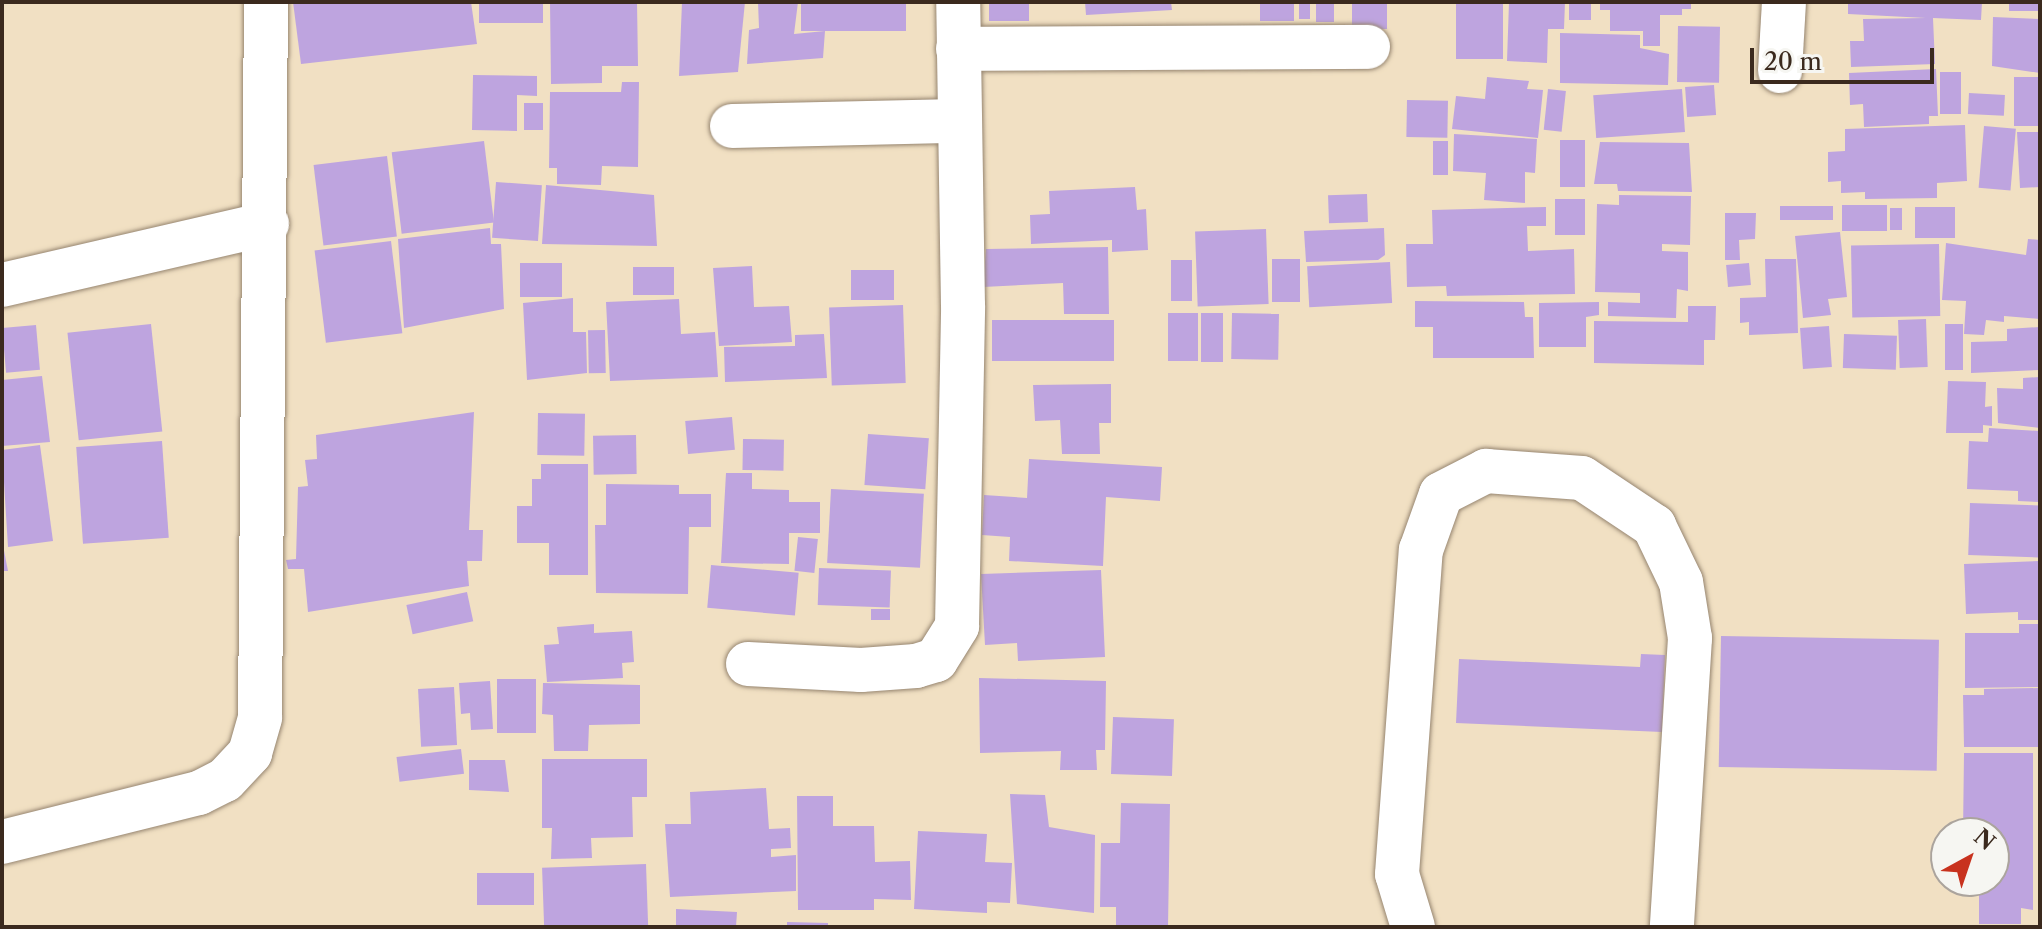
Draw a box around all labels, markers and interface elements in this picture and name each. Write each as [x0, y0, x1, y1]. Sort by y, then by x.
scale bar [1754, 32, 1938, 82]
text: 20 m [1764, 47, 1822, 76]
north arrow [1930, 817, 2010, 897]
text: N [1968, 823, 2000, 856]

